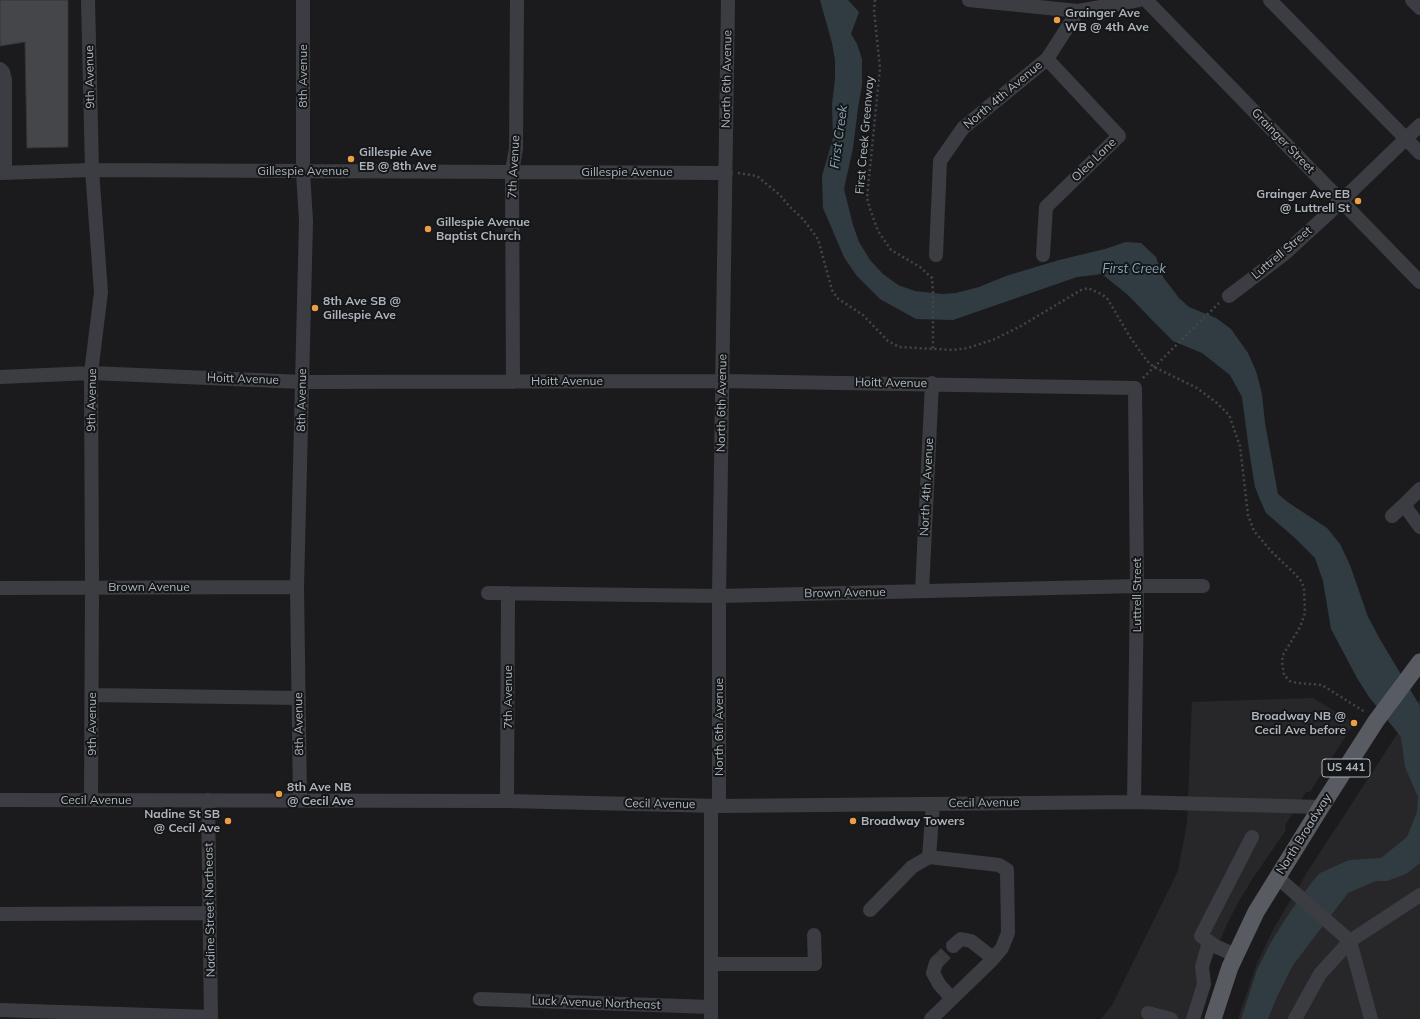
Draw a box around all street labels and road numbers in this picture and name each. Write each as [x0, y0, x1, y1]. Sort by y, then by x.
street label: North 6th Avenue [719, 30, 735, 128]
street label: 8th Avenue [296, 44, 310, 108]
street label: 9th Avenue [82, 45, 98, 109]
street label: North 4th Avenue [961, 58, 1045, 132]
street label: First Creek Greenway [853, 75, 877, 195]
street label: Grainger Street [1248, 106, 1318, 176]
street label: 7th Avenue [505, 135, 523, 199]
street label: Olea Lane [1069, 135, 1119, 185]
street label: Gillespie Avenue [257, 164, 349, 178]
street label: Gillespie Avenue [581, 165, 673, 179]
street label: Luttrell Street [1249, 224, 1315, 282]
street label: North 6th Avenue [714, 354, 730, 452]
street label: 9th Avenue [84, 368, 100, 432]
street label: 8th Avenue [294, 368, 310, 432]
street label: Hoitt Avenue [207, 371, 279, 387]
street label: Hoitt Avenue [531, 374, 603, 388]
street label: Hoitt Avenue [855, 375, 927, 391]
street label: North 4th Avenue [917, 438, 937, 536]
street label: Luttrell Street [1130, 558, 1144, 632]
street label: Brown Avenue [108, 580, 190, 594]
street label: Brown Avenue [804, 585, 886, 601]
street label: 7th Avenue [501, 665, 515, 729]
street label: North 6th Avenue [712, 678, 726, 776]
street label: 9th Avenue [85, 692, 99, 756]
street label: 8th Avenue [291, 692, 307, 756]
road number: US 441 [1322, 759, 1370, 777]
street label: North Broadway [1273, 791, 1335, 877]
street label: Cecil Avenue [61, 793, 131, 807]
street label: Cecil Avenue [948, 795, 1020, 811]
street label: Cecil Avenue [624, 796, 696, 812]
street label: Nadine Street Northeast [202, 843, 218, 977]
street label: Luck Avenue Northeast [531, 994, 661, 1012]

